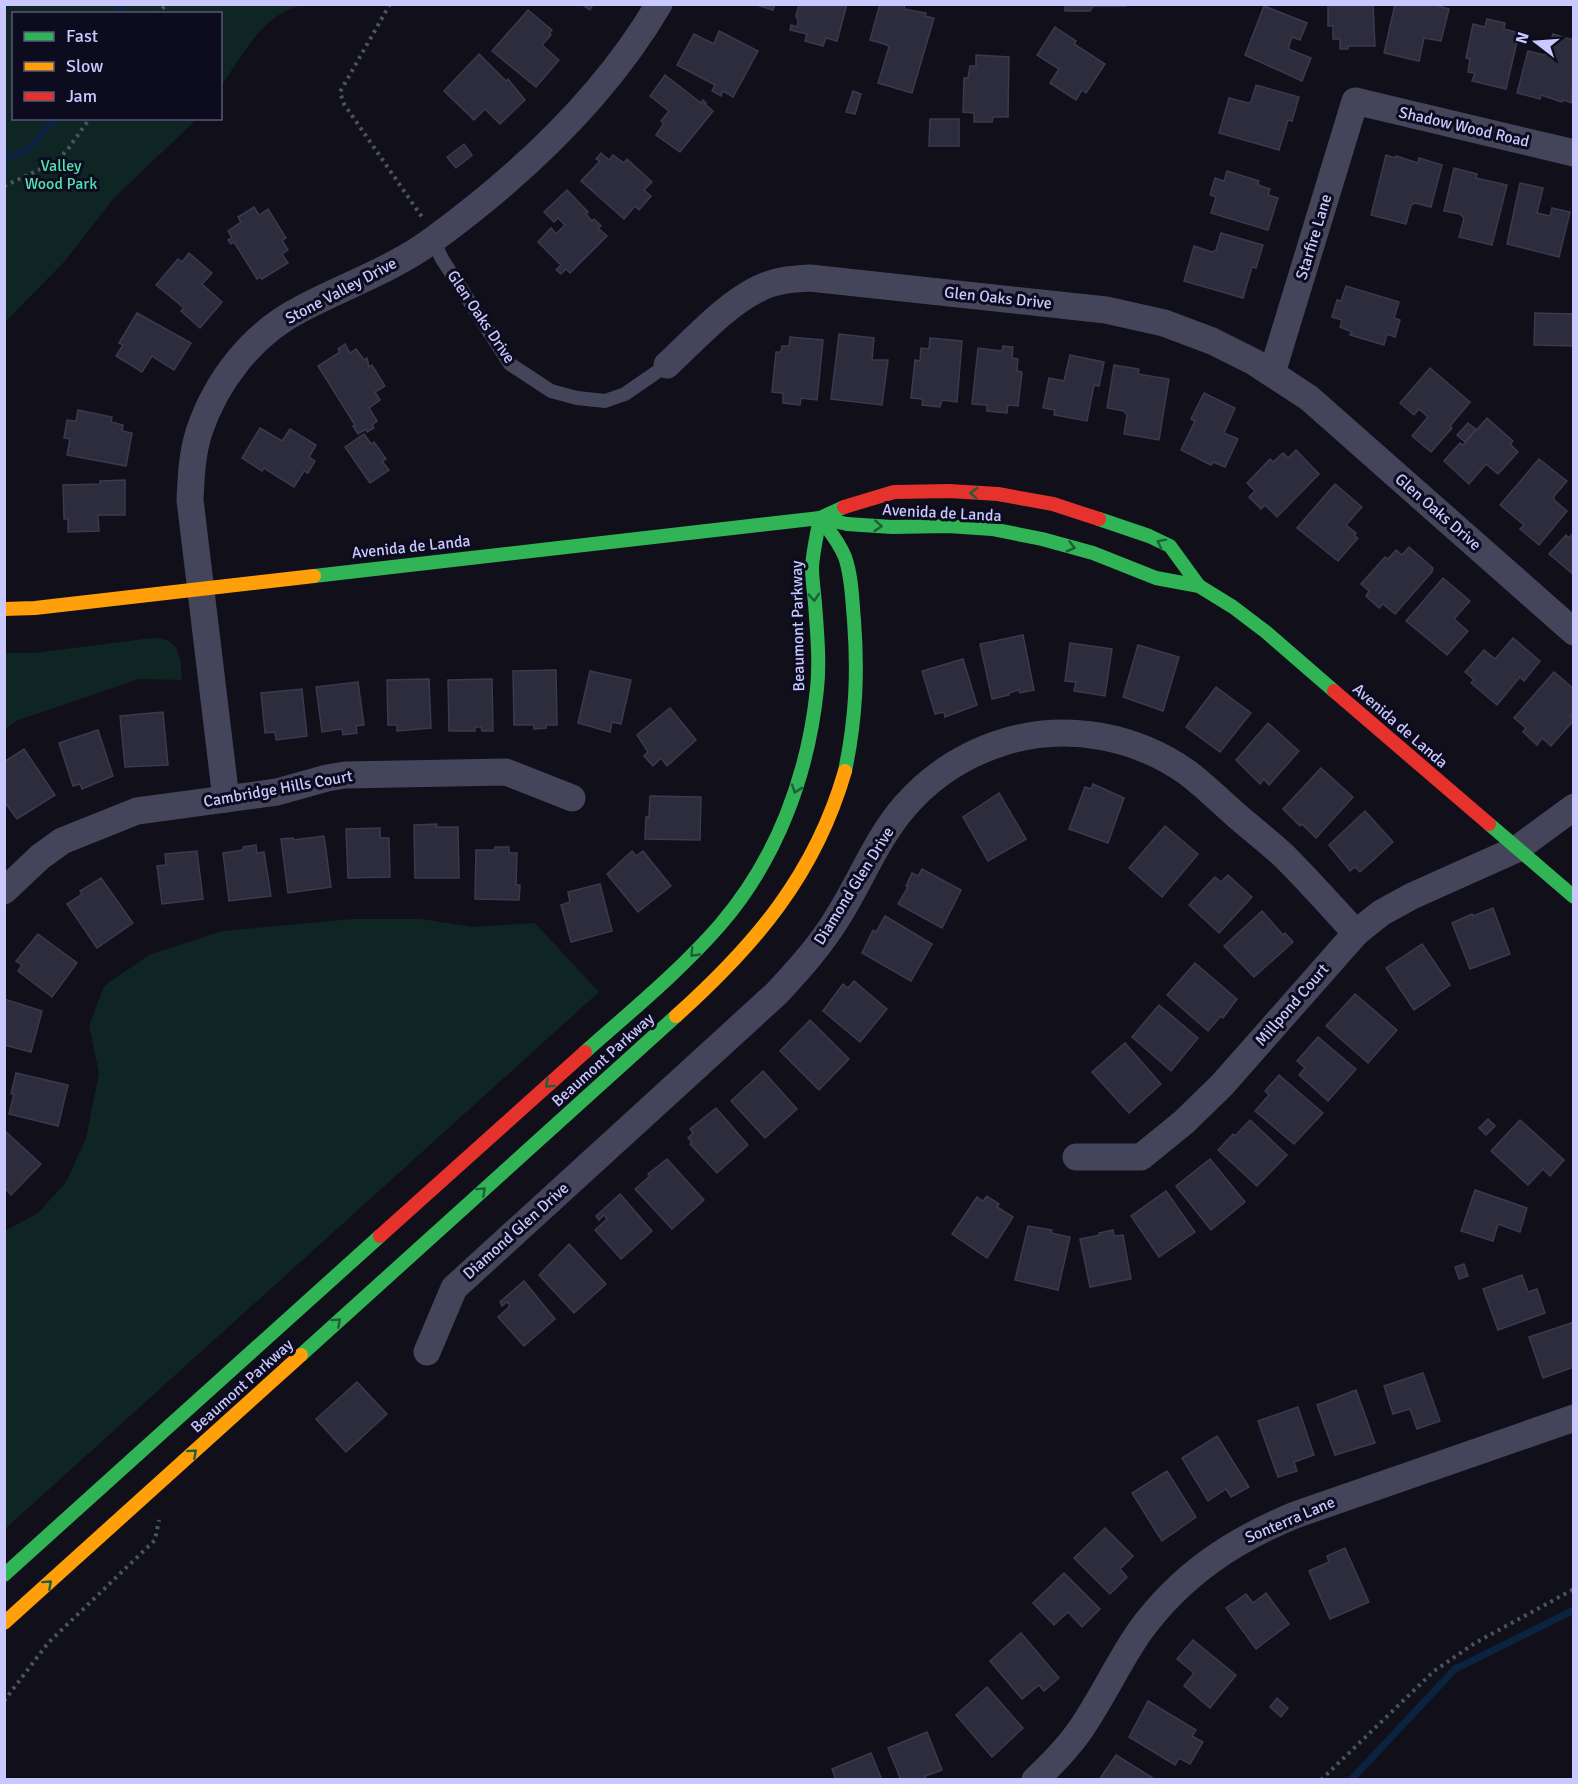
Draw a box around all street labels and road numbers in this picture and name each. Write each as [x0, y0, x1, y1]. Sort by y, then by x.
street label: Shadow Wood Road [1397, 102, 1531, 152]
street label: Starfire Lane [1292, 192, 1336, 282]
street label: Stone Valley Drive [282, 253, 400, 329]
street label: Glen Oaks Drive [443, 267, 519, 367]
street label: Glen Oaks Drive [943, 282, 1053, 314]
street label: Glen Oaks Drive [1391, 469, 1485, 555]
street label: Avenida de Landa [882, 500, 1002, 526]
street label: Avenida de Landa [351, 531, 471, 563]
street label: Beaumont Parkway [787, 560, 809, 692]
street label: Avenida de Landa [1348, 679, 1452, 773]
street label: Cambridge Hills Court [202, 766, 355, 812]
street label: Diamond Glen Drive [810, 823, 898, 949]
street label: Millpond Court [1251, 959, 1333, 1050]
street label: Beaumont Parkway [548, 1008, 659, 1111]
street label: Diamond Glen Drive [459, 1178, 573, 1284]
street label: Beaumont Parkway [187, 1334, 298, 1437]
street label: Sonterra Lane [1242, 1492, 1338, 1548]

